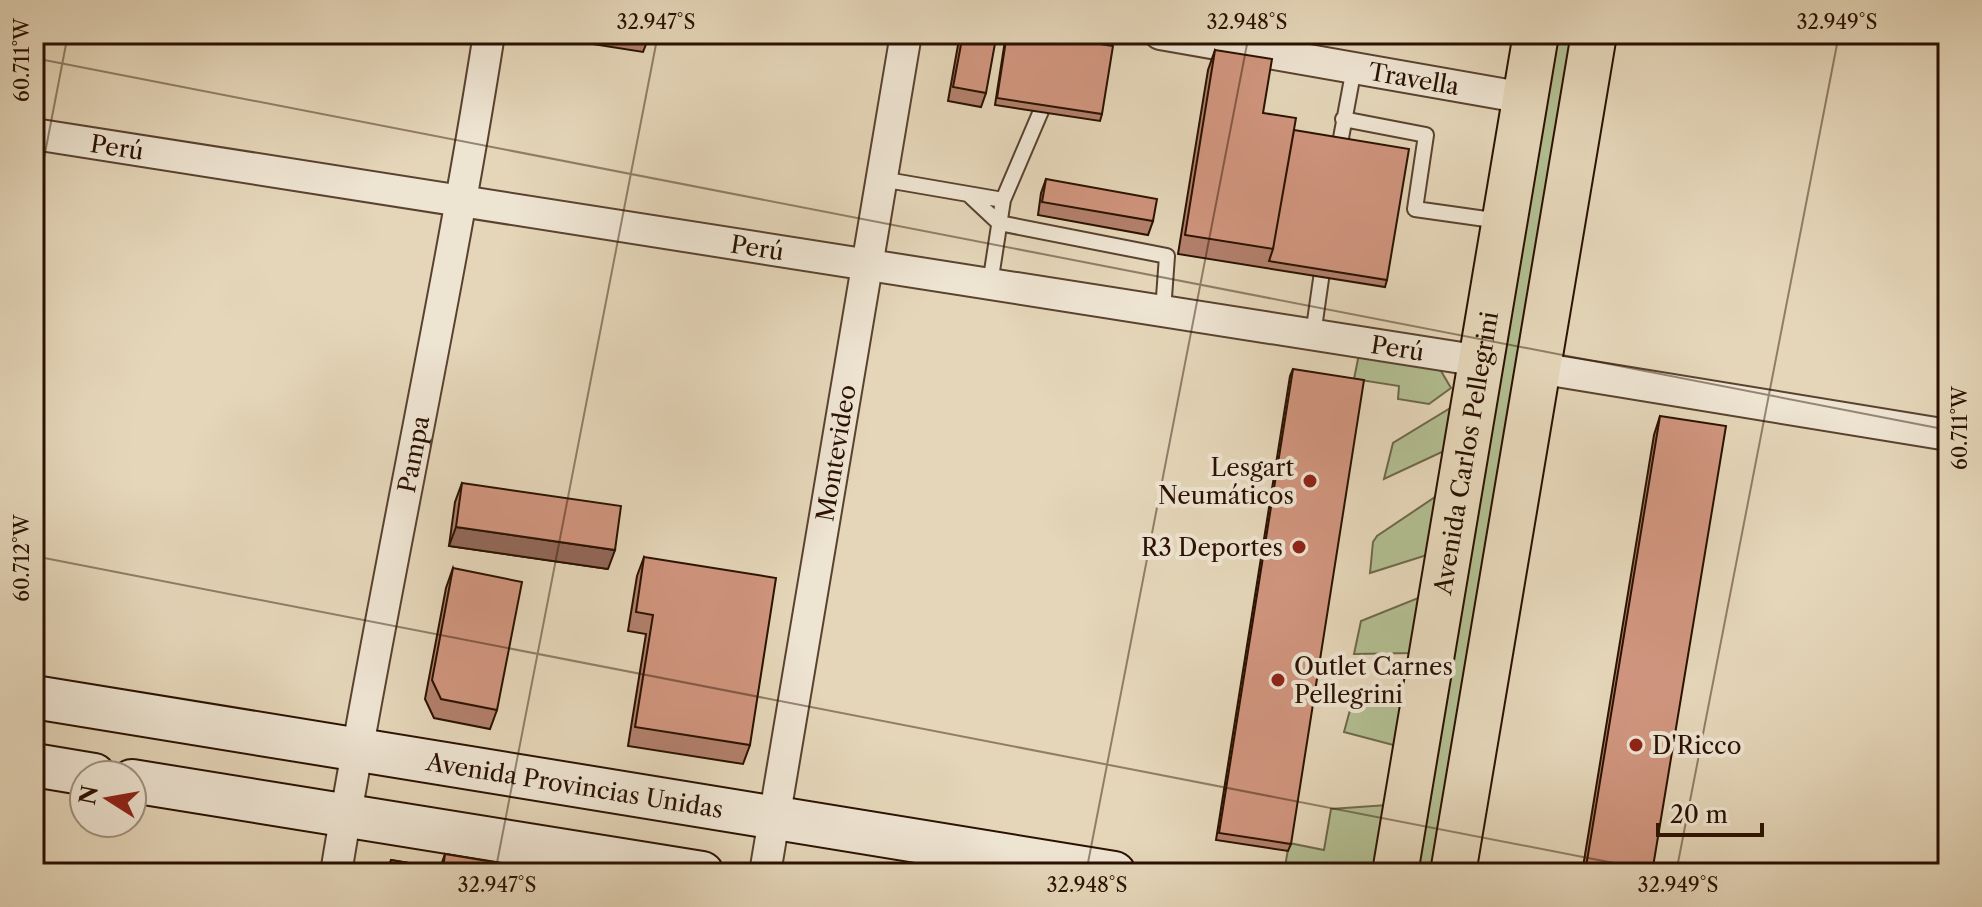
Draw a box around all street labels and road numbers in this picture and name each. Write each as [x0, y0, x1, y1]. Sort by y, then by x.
street label: Travella [1367, 56, 1462, 101]
street label: Perú [88, 129, 146, 166]
street label: Perú [729, 229, 786, 266]
street label: Avenida Carlos Pellegrini [1427, 309, 1504, 598]
street label: Perú [1369, 329, 1426, 366]
street label: Montevideo [810, 382, 861, 523]
street label: Pampa [391, 413, 435, 495]
street label: Avenida Provincias Unidas [423, 747, 725, 824]

